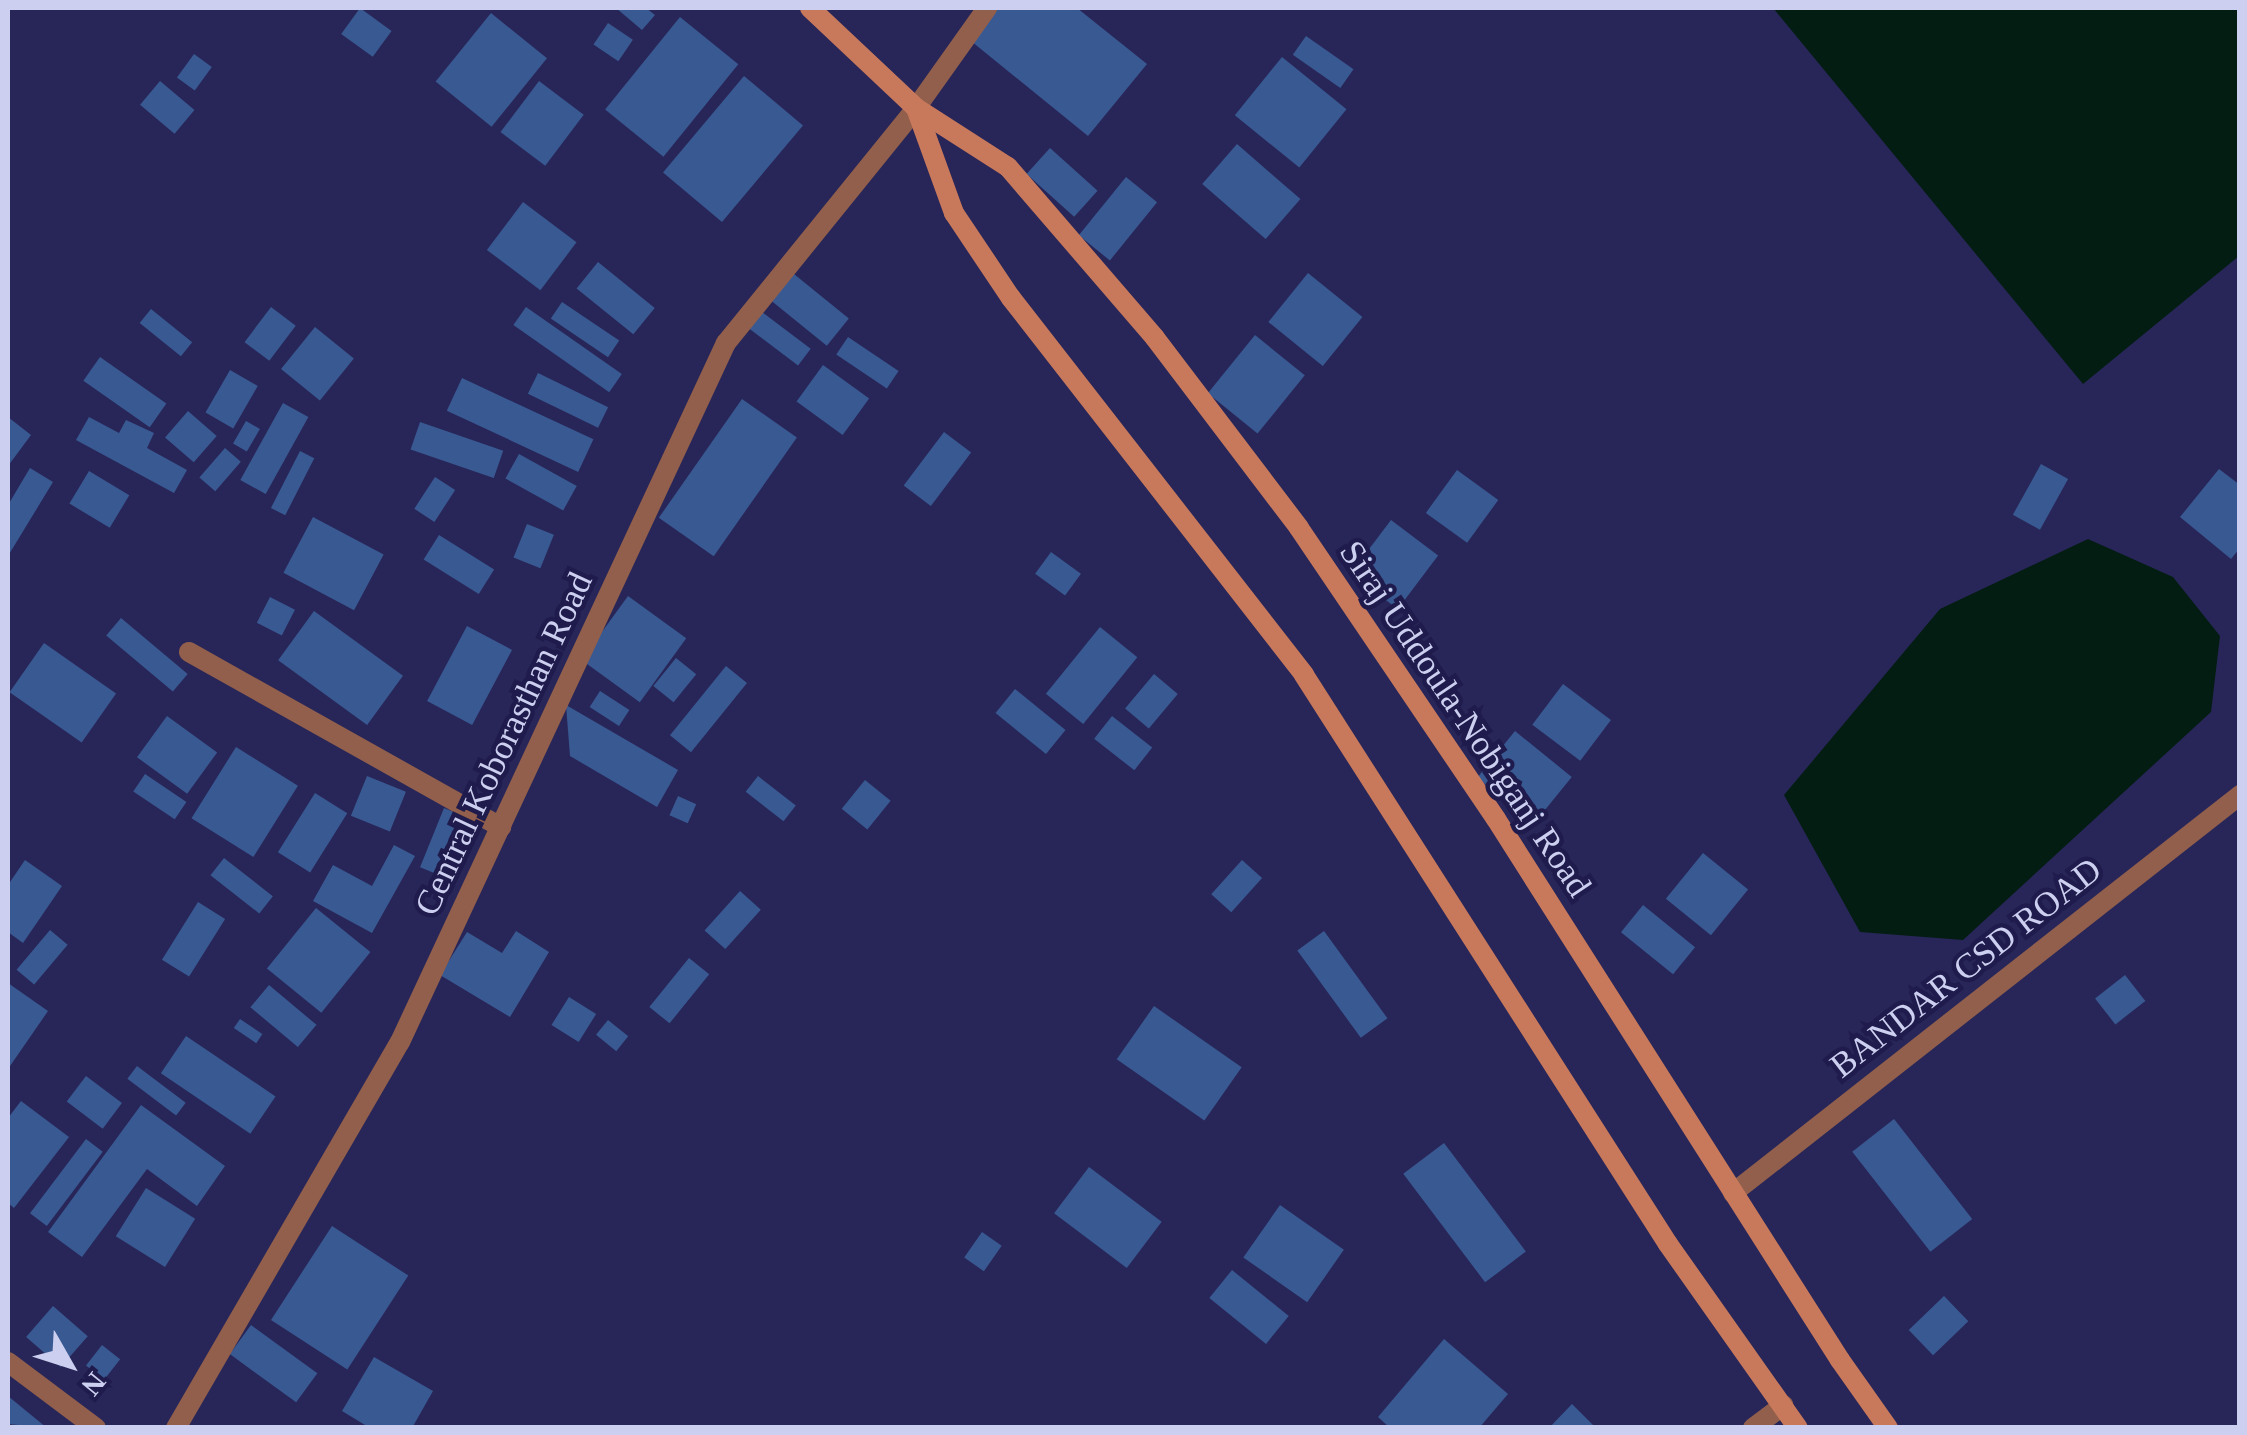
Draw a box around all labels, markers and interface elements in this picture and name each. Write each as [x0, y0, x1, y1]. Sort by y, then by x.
street label: Siraj Uddoula-Nobiganj Road [1330, 533, 1600, 905]
street label: Central Koborasthan Road [406, 566, 602, 922]
street label: BANDAR CSD ROAD [1822, 849, 2110, 1087]
north arrow [20, 1315, 120, 1415]
text: N [75, 1367, 112, 1402]

